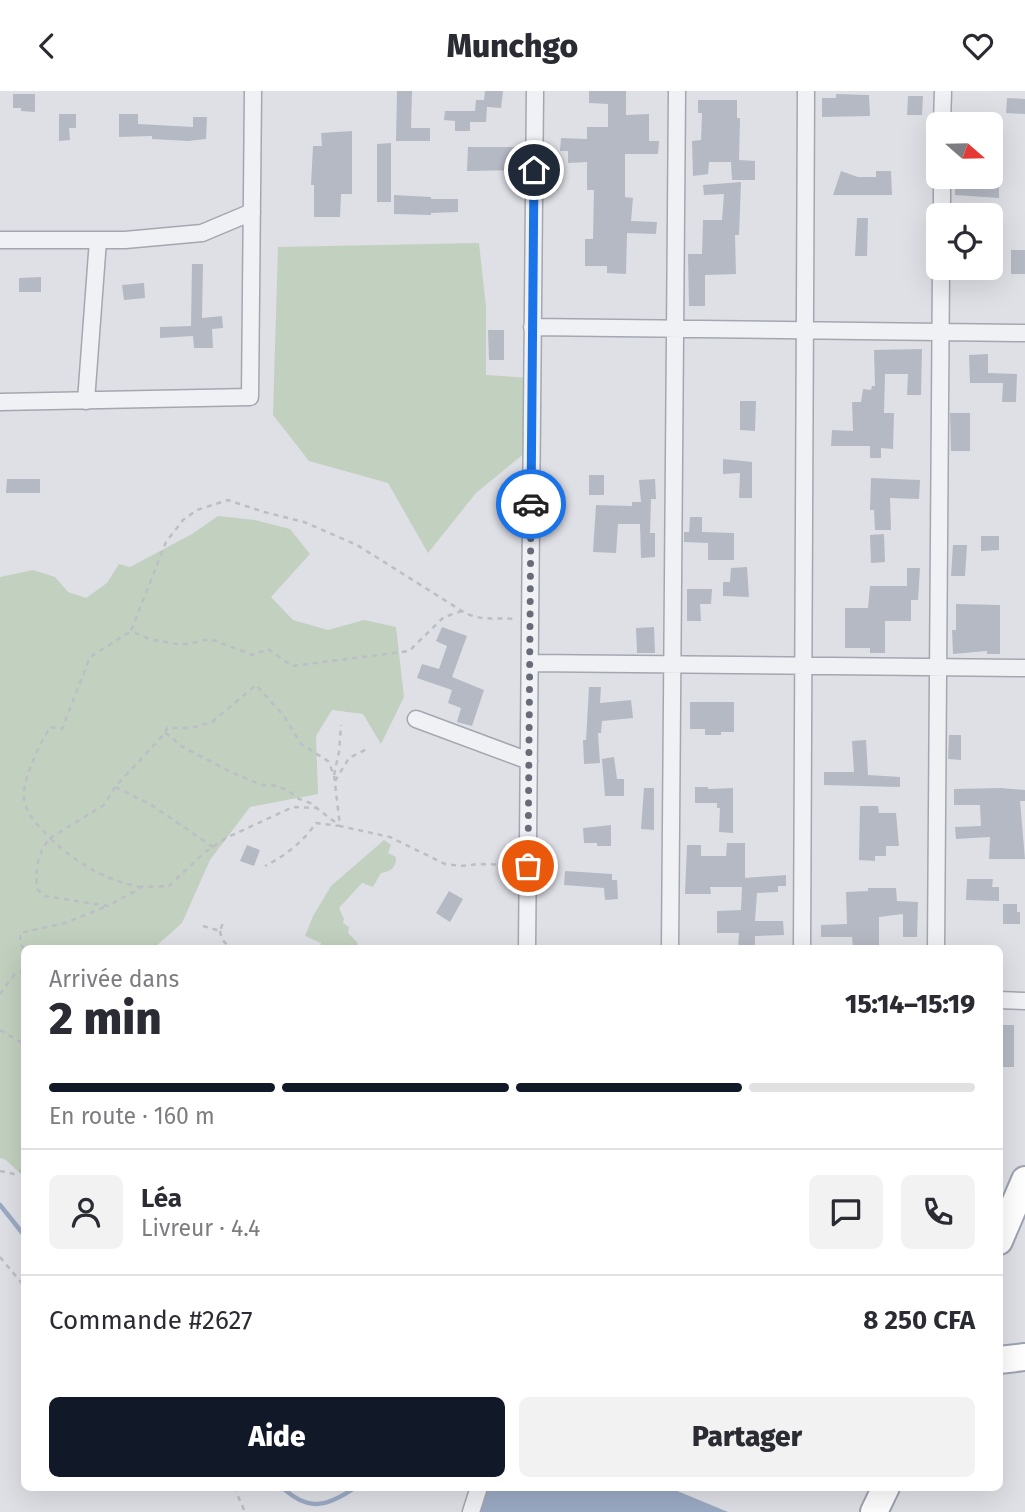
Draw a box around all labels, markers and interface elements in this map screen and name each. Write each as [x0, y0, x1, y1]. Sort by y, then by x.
icon: back [28, 27, 66, 65]
text: Munchgo [447, 27, 578, 65]
icon: heart [959, 27, 997, 65]
north arrow [926, 112, 1003, 189]
map controls [926, 112, 1003, 280]
pin [504, 140, 564, 200]
icon: home [515, 151, 553, 189]
button: locate [926, 203, 1003, 280]
courier [496, 469, 566, 539]
icon: car [512, 485, 550, 523]
pin [498, 836, 558, 896]
icon: bag [509, 847, 547, 885]
text: Arrivée dans [49, 965, 179, 993]
text: 15:14–15:19 [845, 989, 975, 1020]
text: 2 min [49, 991, 162, 1046]
text: En route · 160 m [49, 1102, 215, 1130]
button: person [49, 1175, 123, 1249]
button: chat [809, 1175, 883, 1249]
button: phone [901, 1175, 975, 1249]
text: Léa [141, 1183, 182, 1214]
text: Livreur · 4.4 [141, 1214, 260, 1242]
text: Commande #2627 [49, 1305, 253, 1336]
text: 8 250 CFA [863, 1305, 975, 1336]
button: Aide [49, 1397, 505, 1477]
button: Partager [519, 1397, 975, 1477]

